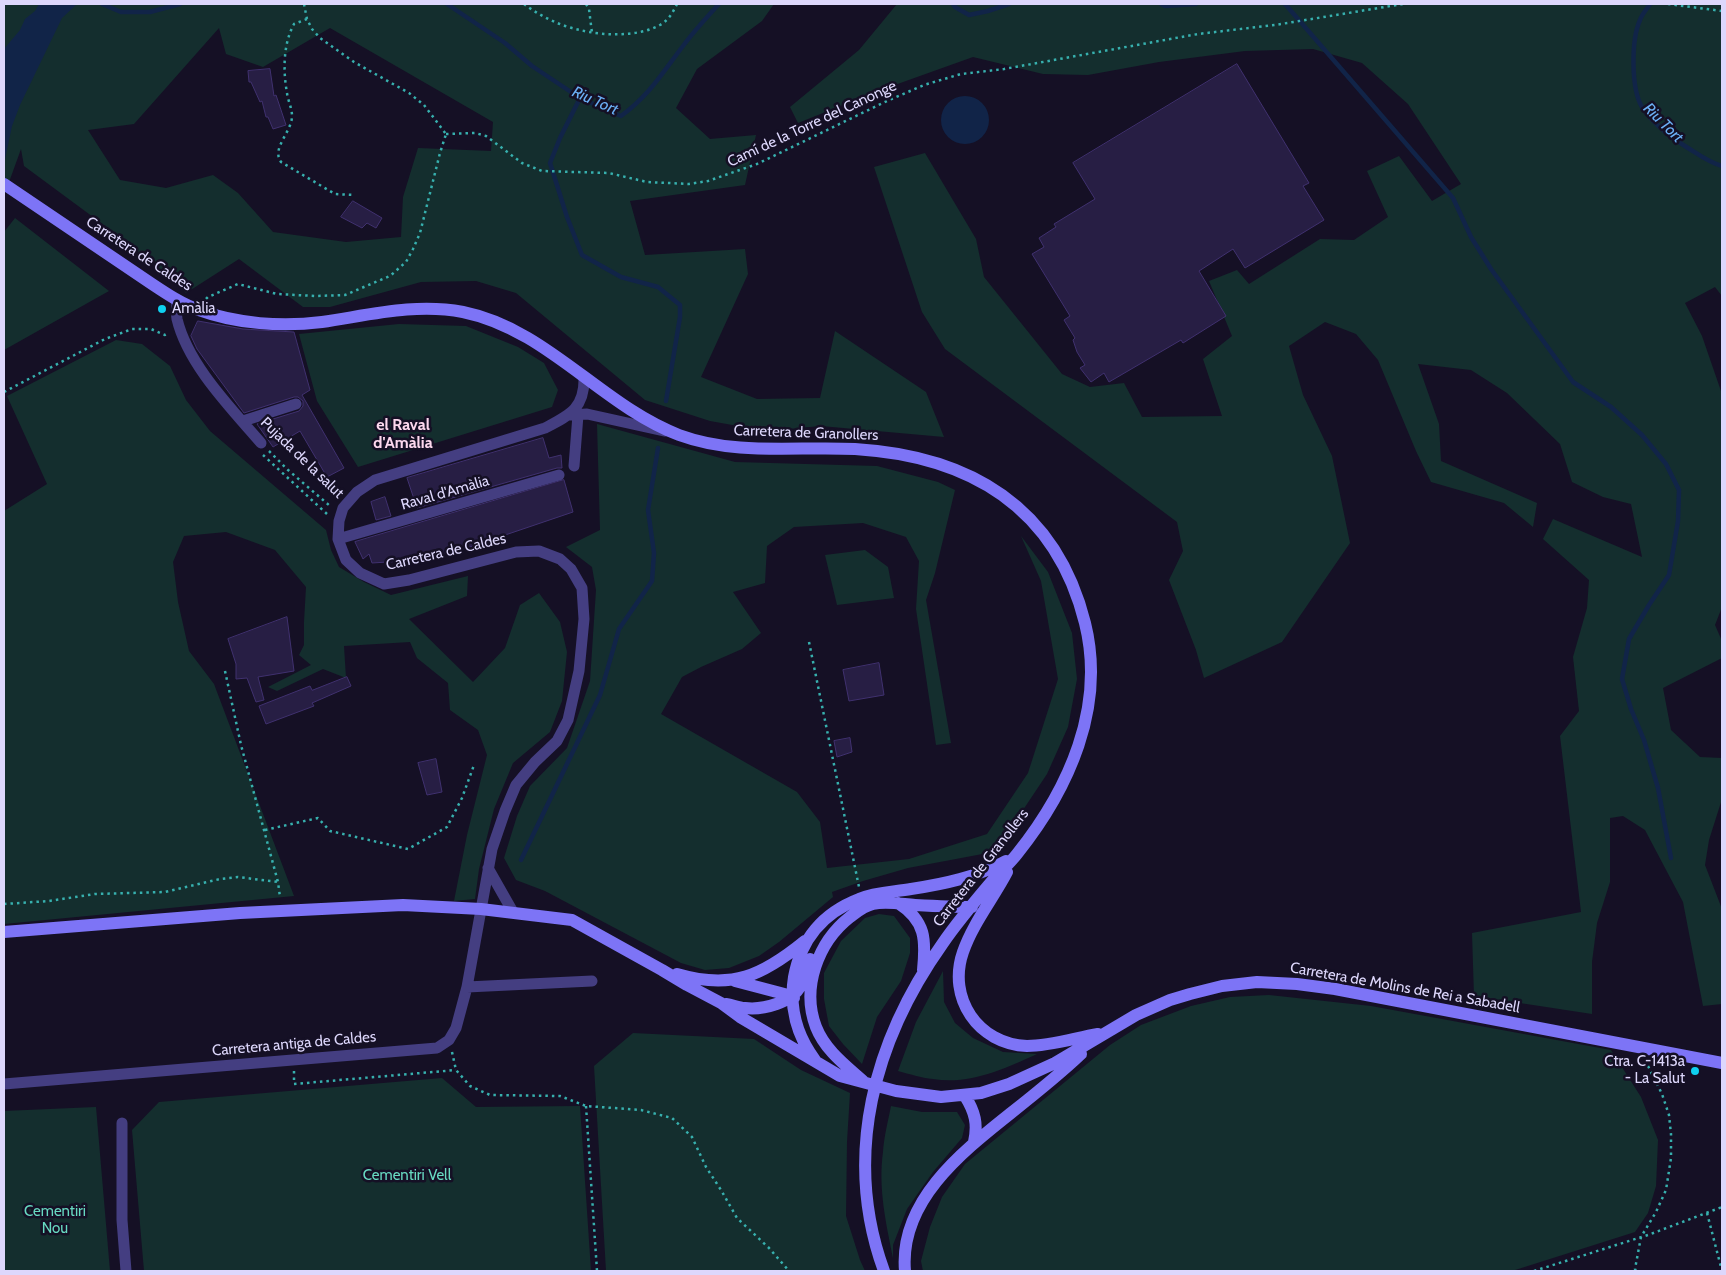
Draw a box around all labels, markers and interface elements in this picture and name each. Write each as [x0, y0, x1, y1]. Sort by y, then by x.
street label: Camí de la Torre del Canonge [725, 77, 899, 171]
water label: Riu Tort [569, 82, 621, 120]
water label: Riu Tort [1639, 99, 1687, 147]
street label: Carretera de Caldes [83, 213, 195, 295]
place label: Amàlia [172, 300, 216, 318]
marker: Amàlia [156, 303, 168, 315]
street label: Pujada de la salut [257, 414, 347, 502]
district label: el Raval d'Amàlia [373, 415, 433, 453]
street label: Carretera de Granollers [733, 421, 879, 445]
street label: Raval d'Amàlia [399, 472, 491, 514]
street label: Carretera de Caldes [384, 529, 508, 575]
street label: Carretera de Granollers [929, 805, 1033, 931]
street label: Carretera de Molins de Rei a Sabadell [1289, 959, 1521, 1017]
street label: Carretera antiga de Caldes [211, 1028, 377, 1060]
place label: Ctra. C-1413a - La Salut [1604, 1053, 1685, 1088]
marker: Ctra. C-1413a - La Salut [1689, 1065, 1701, 1077]
park label: Cementiri Vell [363, 1167, 451, 1185]
park label: Cementiri Nou [24, 1203, 86, 1238]

